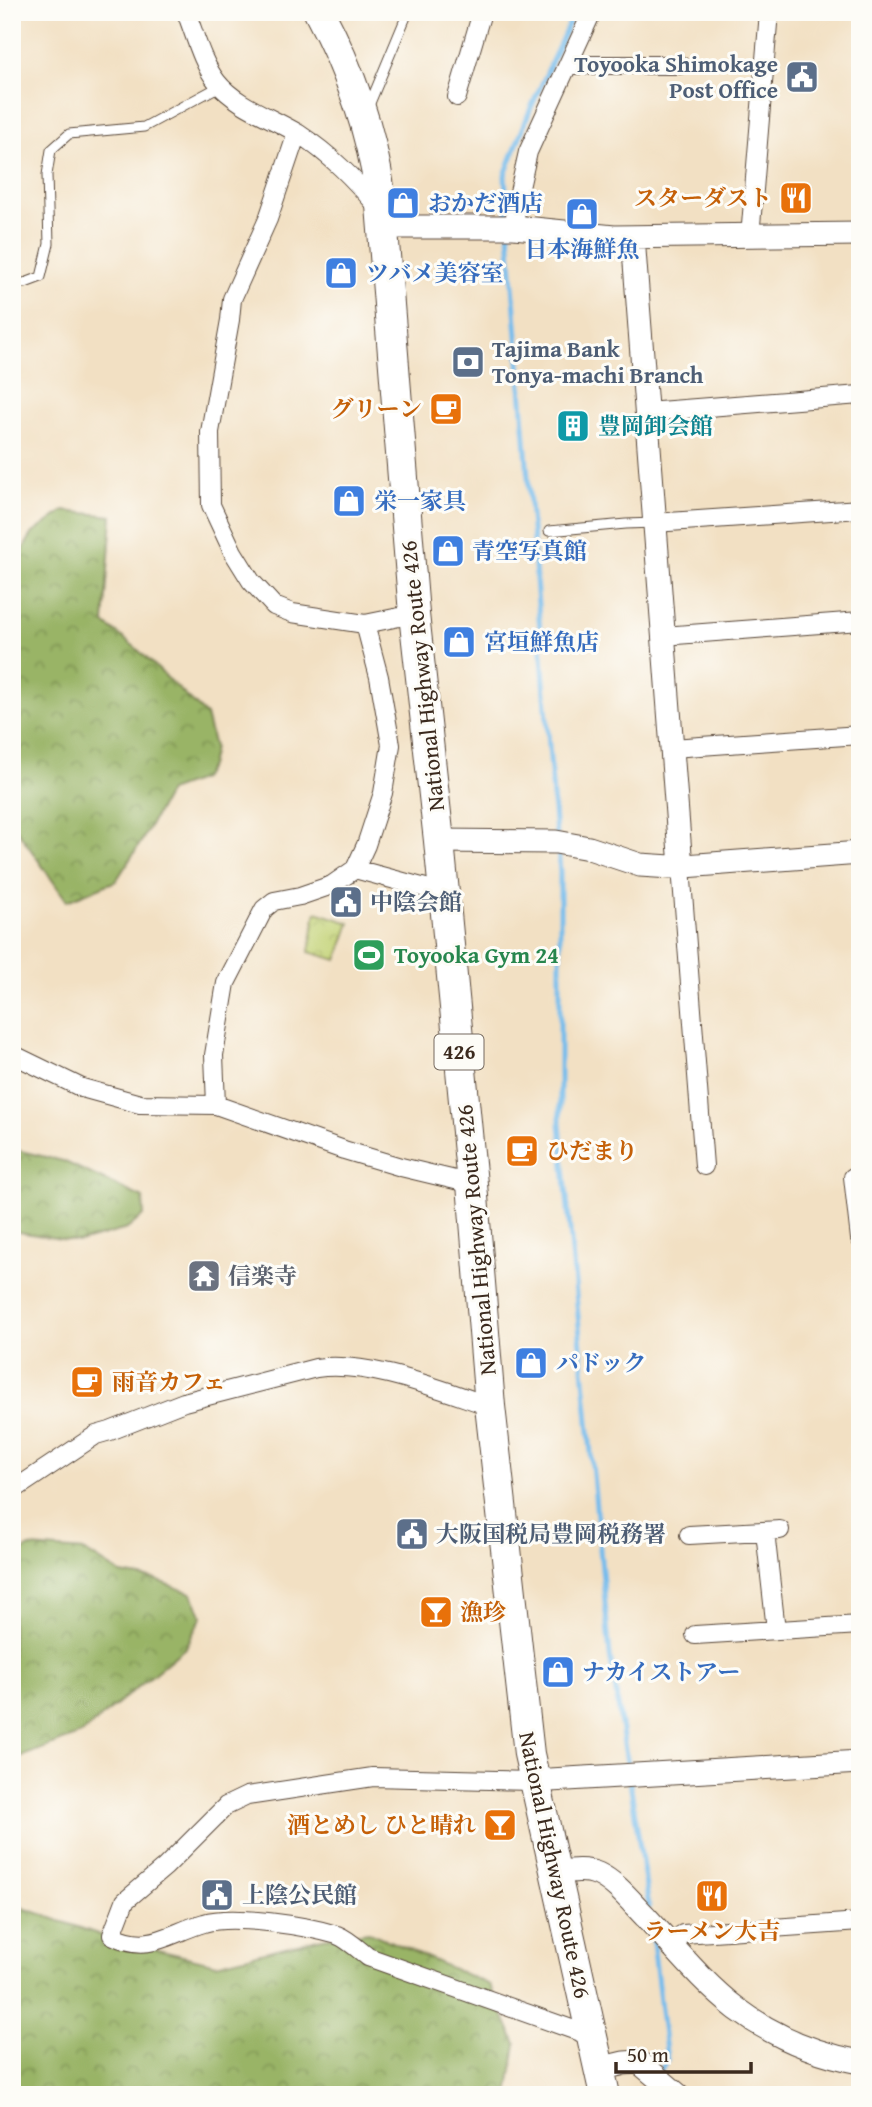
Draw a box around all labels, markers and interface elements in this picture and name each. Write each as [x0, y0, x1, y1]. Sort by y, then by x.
place label: Toyooka Shimokage Post Office [574, 47, 778, 106]
public building icon: Toyooka Shimokage Post Office [783, 58, 821, 96]
restaurant icon: スターダスト [777, 179, 815, 217]
place label: スターダスト [634, 181, 772, 214]
shop icon: おかだ酒店 [384, 184, 422, 222]
place label: おかだ酒店 [428, 186, 543, 219]
shop icon: 日本海鮮魚 [563, 195, 601, 233]
place label: 日本海鮮魚 [525, 232, 640, 265]
shop icon: ツバメ美容室 [322, 254, 360, 292]
place label: ツバメ美容室 [366, 256, 504, 289]
place label: Tajima Bank Tonya-machi Branch [492, 332, 704, 391]
bank icon: Tajima Bank Tonya-machi Branch [449, 343, 487, 381]
cafe icon: グリーン [427, 390, 465, 428]
place label: グリーン [330, 392, 422, 425]
building icon: 豊岡卸会館 [554, 407, 592, 445]
place label: 豊岡卸会館 [598, 409, 713, 442]
shop icon: 栄一家具 [330, 482, 368, 520]
place label: 栄一家具 [374, 484, 466, 517]
shop icon: 青空写真館 [429, 532, 467, 570]
place label: 青空写真館 [472, 534, 587, 567]
street label: National Highway Route 426 [391, 539, 452, 813]
shop icon: 宮垣鮮魚店 [440, 623, 478, 661]
place label: 宮垣鮮魚店 [484, 625, 599, 658]
public building icon: 中陰会館 [327, 883, 365, 921]
place label: 中陰会館 [370, 885, 462, 918]
sports icon: Toyooka Gym 24 [350, 936, 388, 974]
place label: Toyooka Gym 24 [394, 938, 559, 971]
road number: 426 [434, 1034, 484, 1070]
street label: National Highway Route 426 [447, 1103, 504, 1377]
cafe icon: ひだまり [503, 1132, 541, 1170]
place label: ひだまり [546, 1134, 638, 1167]
temple icon: 信楽寺 [185, 1257, 223, 1295]
place label: 信楽寺 [228, 1259, 297, 1292]
shop icon: パドック [512, 1344, 550, 1382]
place label: パドック [556, 1346, 647, 1379]
cafe icon: 雨音カフェ [68, 1363, 106, 1401]
place label: 雨音カフェ [112, 1365, 226, 1398]
public building icon: 大阪国税局豊岡税務署 [393, 1515, 431, 1553]
place label: 大阪国税局豊岡税務署 [436, 1517, 666, 1550]
bar icon: 漁珍 [417, 1593, 455, 1631]
place label: 漁珍 [460, 1595, 506, 1628]
shop icon: ナカイストアー [539, 1653, 577, 1691]
place label: ナカイストアー [582, 1655, 740, 1688]
street label: National Highway Route 426 [511, 1729, 600, 2001]
bar icon: 酒とめし ひと晴れ [481, 1806, 519, 1844]
place label: 酒とめし ひと晴れ [287, 1808, 476, 1841]
public building icon: 上陰公民館 [198, 1876, 236, 1914]
restaurant icon: ラーメン大吉 [693, 1877, 731, 1915]
place label: 上陰公民館 [242, 1878, 357, 1911]
place label: ラーメン大吉 [644, 1914, 780, 1947]
scale bar [616, 2030, 751, 2074]
text: 50 m [627, 2039, 669, 2070]

